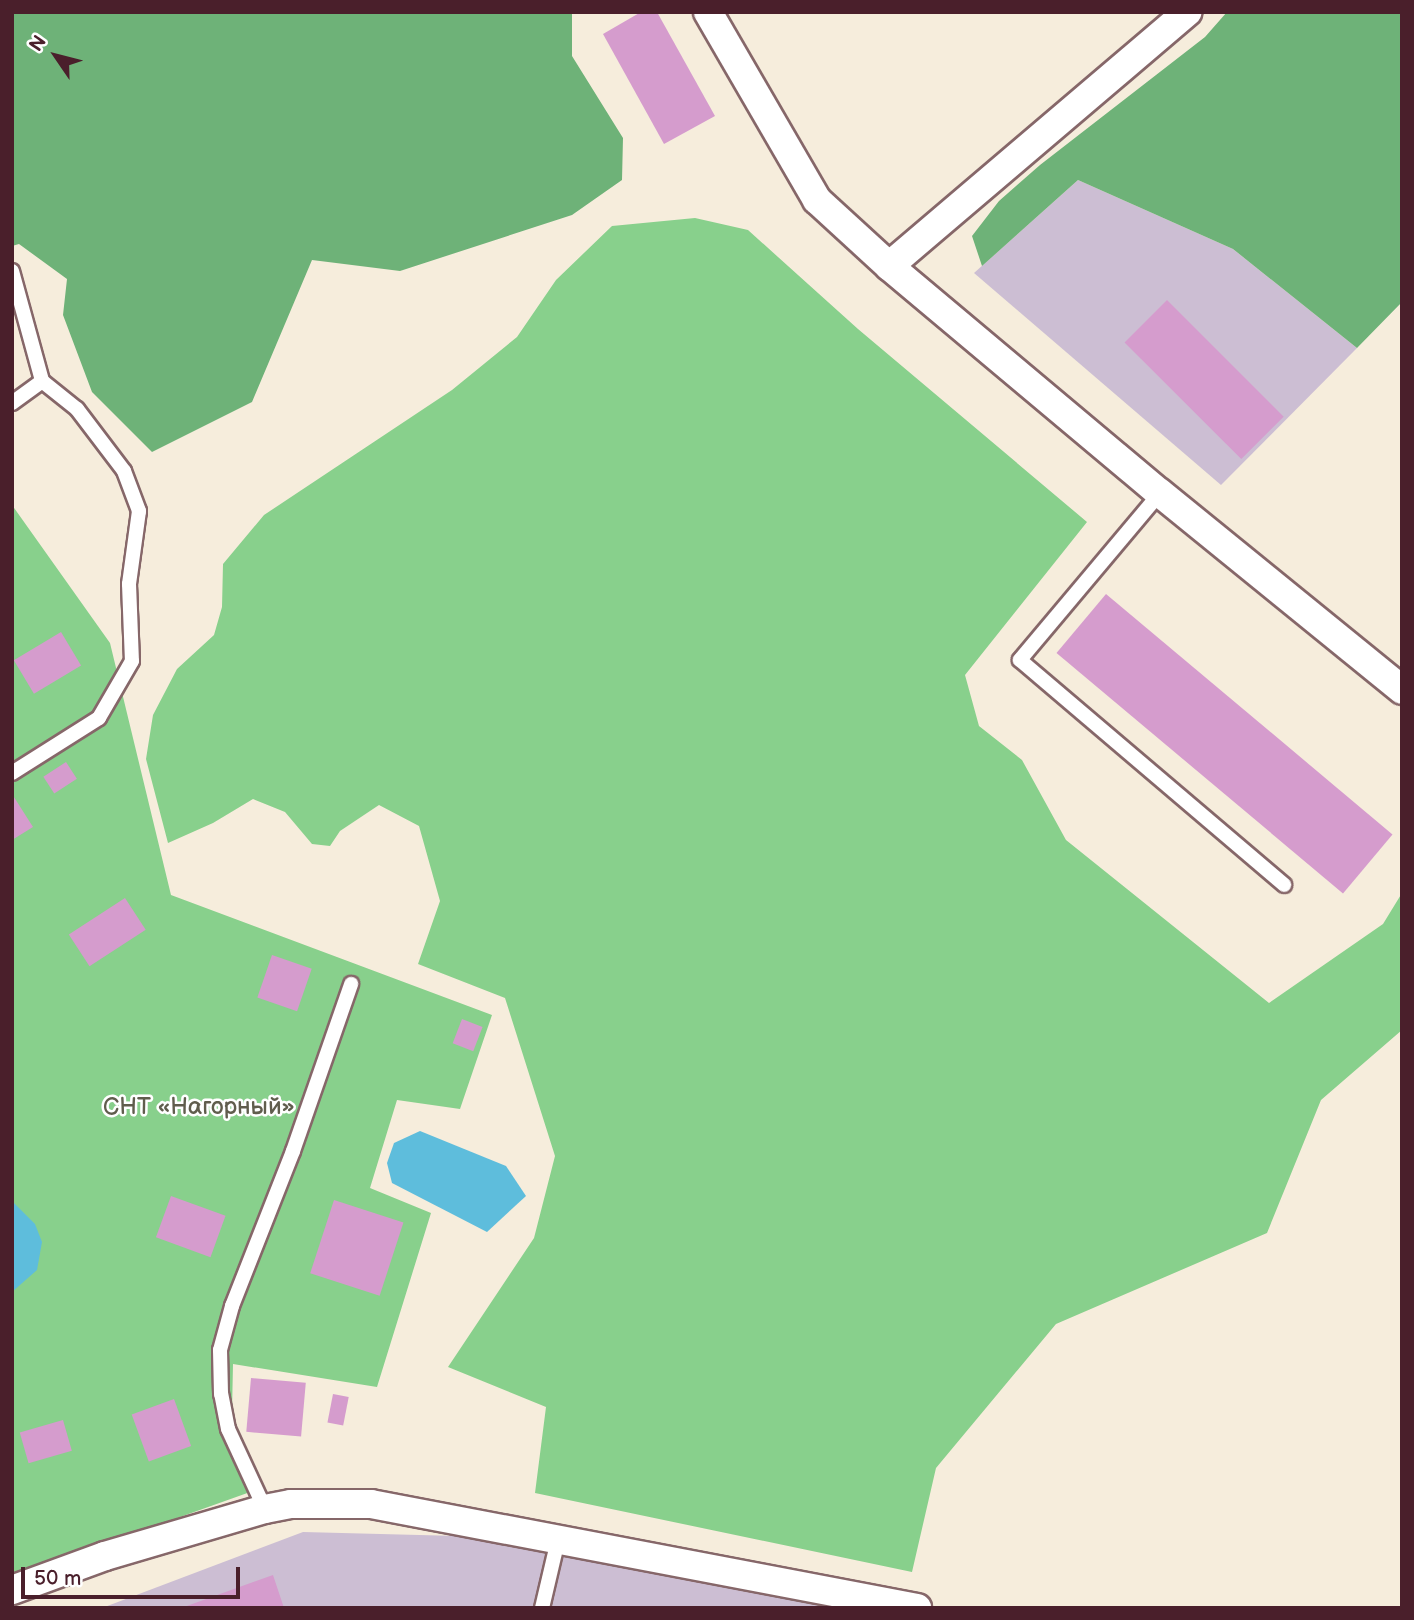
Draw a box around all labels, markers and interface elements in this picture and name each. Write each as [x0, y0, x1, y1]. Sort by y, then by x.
north arrow [21, 21, 91, 91]
text: N [25, 31, 52, 56]
park label: СНТ «Нагорный» [103, 1093, 295, 1121]
scale bar [24, 1554, 243, 1598]
text: 50 m [34, 1566, 81, 1591]

